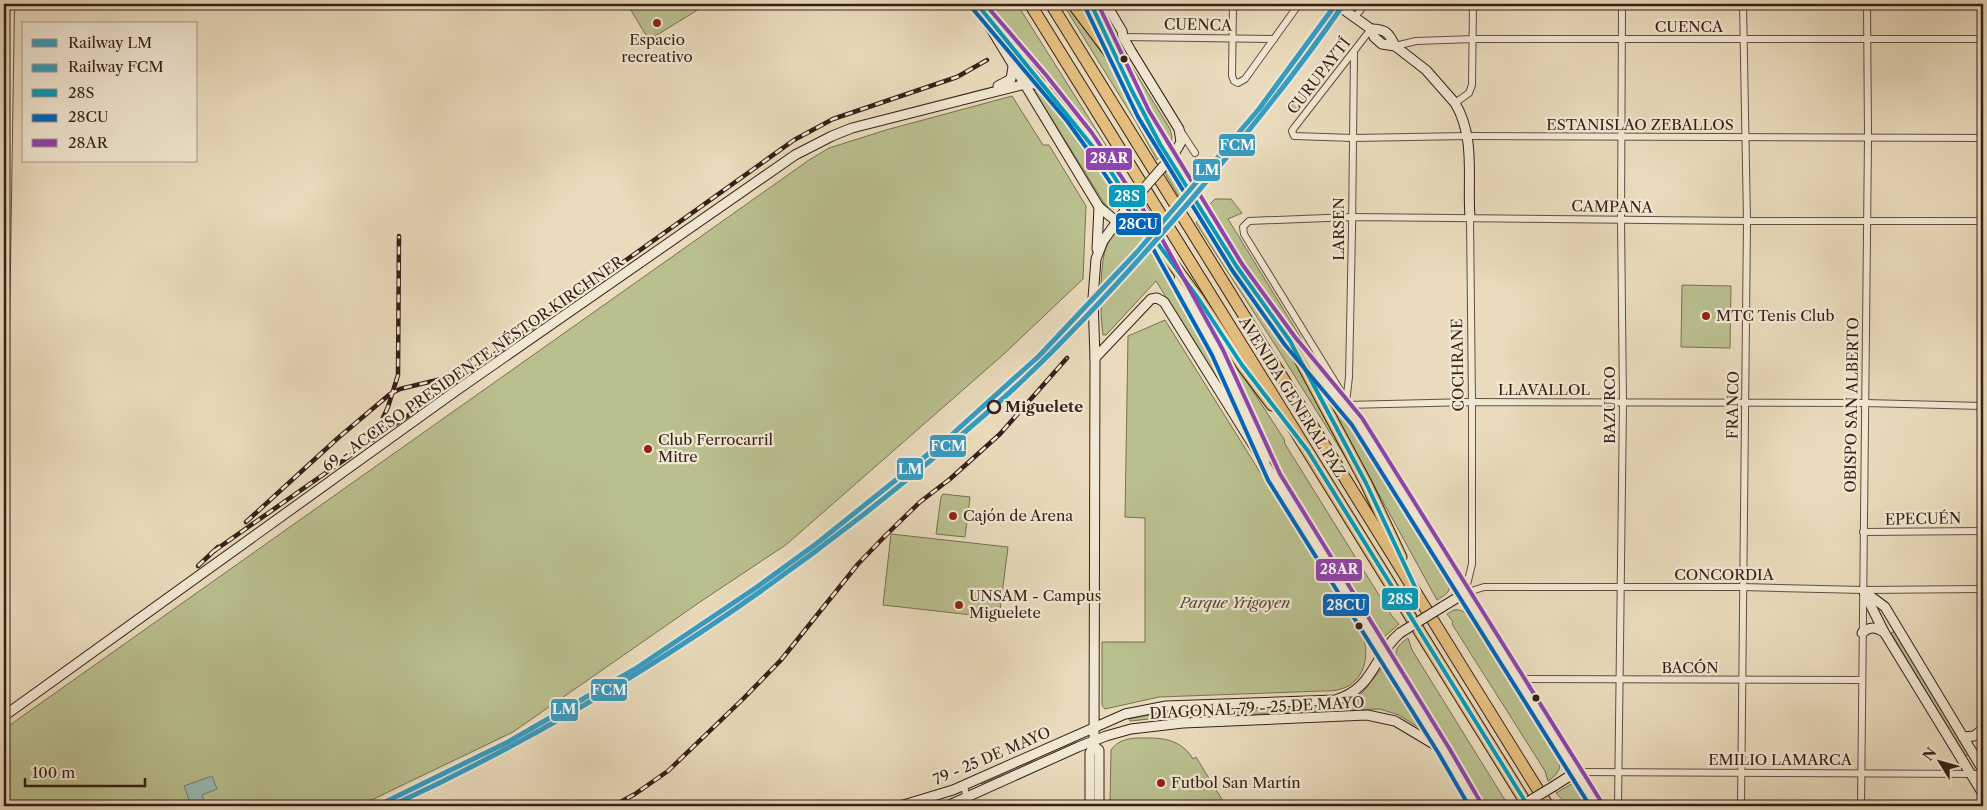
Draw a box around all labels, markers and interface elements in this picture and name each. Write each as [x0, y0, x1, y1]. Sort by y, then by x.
street label: CUENCA [1164, 14, 1233, 35]
marker: Espacio recreativo [651, 17, 663, 29]
street label: CUENCA [1655, 17, 1724, 36]
legend [22, 22, 198, 162]
place label: Espacio recreativo [621, 30, 693, 66]
text: Railway LM [68, 33, 152, 52]
street label: CURUPAYTÍ [1283, 34, 1354, 118]
unlabelled marker [1119, 54, 1129, 64]
text: Railway FCM [68, 57, 164, 76]
text: 28S [68, 83, 95, 102]
text: 28CU [68, 107, 109, 126]
street label: ESTANISLAO ZEBALLOS [1546, 115, 1734, 134]
text: 28AR [68, 133, 109, 152]
line badge: FCM [1218, 133, 1256, 157]
text: FCM [1219, 136, 1255, 154]
line badge: 28AR [1085, 147, 1133, 171]
text: 28AR [1090, 149, 1129, 167]
line badge: LM [1192, 158, 1221, 182]
text: LM [1195, 161, 1219, 179]
line badge: 28S [1108, 184, 1146, 208]
text: 28S [1114, 187, 1140, 205]
street label: CAMPANA [1571, 196, 1654, 217]
street label: LARSEN [1329, 197, 1348, 261]
line badge: 28CU [1115, 212, 1162, 236]
text: 28CU [1118, 215, 1158, 233]
street label: 69 - ACCESO PRESIDENTE NÉSTOR KIRCHNER [318, 251, 628, 476]
place label: MTC Tenis Club [1716, 306, 1835, 325]
marker: MTC Tenis Club [1700, 310, 1712, 322]
street label: AVENIDA GENERAL PAZ [1234, 312, 1350, 481]
street label: OBISPO SAN ALBERTO [1840, 317, 1863, 493]
street label: COCHRANE [1447, 318, 1468, 412]
street label: BAZURCO [1600, 366, 1619, 444]
street label: FRANCO [1722, 371, 1743, 439]
street label: LLAVALLOL [1498, 380, 1590, 399]
place label: Miguelete [1005, 397, 1083, 416]
marker: Miguelete [987, 400, 1001, 414]
place label: Club Ferrocarril Mitre [658, 430, 773, 466]
line badge: FCM [929, 434, 967, 458]
text: FCM [930, 437, 966, 455]
marker: Club Ferrocarril Mitre [642, 443, 654, 455]
line badge: LM [896, 457, 924, 481]
text: LM [898, 460, 922, 478]
place label: Cajón de Arena [963, 506, 1073, 525]
street label: EPECUÉN [1885, 508, 1961, 529]
marker: Cajón de Arena [947, 510, 959, 522]
line badge: 28AR [1315, 558, 1363, 582]
text: 28AR [1320, 560, 1359, 578]
street label: CONCORDIA [1674, 565, 1775, 584]
place label: UNSAM - Campus Miguelete [969, 586, 1101, 622]
line badge: 28S [1381, 587, 1419, 611]
text: 28S [1387, 590, 1413, 608]
park label: Parque Yrigoyen [1179, 593, 1290, 612]
line badge: 28CU [1322, 593, 1370, 617]
text: 28CU [1326, 596, 1366, 614]
marker: UNSAM - Campus Miguelete [953, 599, 965, 611]
unlabelled marker [1354, 621, 1364, 631]
street label: BACÓN [1661, 658, 1719, 677]
line badge: FCM [590, 678, 628, 702]
text: FCM [591, 681, 627, 699]
street label: DIAGONAL 79 - 25 DE MAYO [1149, 692, 1365, 723]
unlabelled marker [1531, 693, 1541, 703]
line badge: LM [550, 698, 579, 722]
text: LM [552, 700, 576, 718]
street label: 79 - 25 DE MAYO [930, 722, 1053, 789]
north arrow [1914, 738, 1964, 788]
text: N [1919, 744, 1940, 764]
street label: EMILIO LAMARCA [1708, 750, 1853, 769]
scale bar [25, 755, 145, 787]
text: 100 m [32, 763, 75, 782]
place label: Futbol San Martín [1171, 773, 1301, 792]
marker: Futbol San Martín [1155, 777, 1167, 789]

